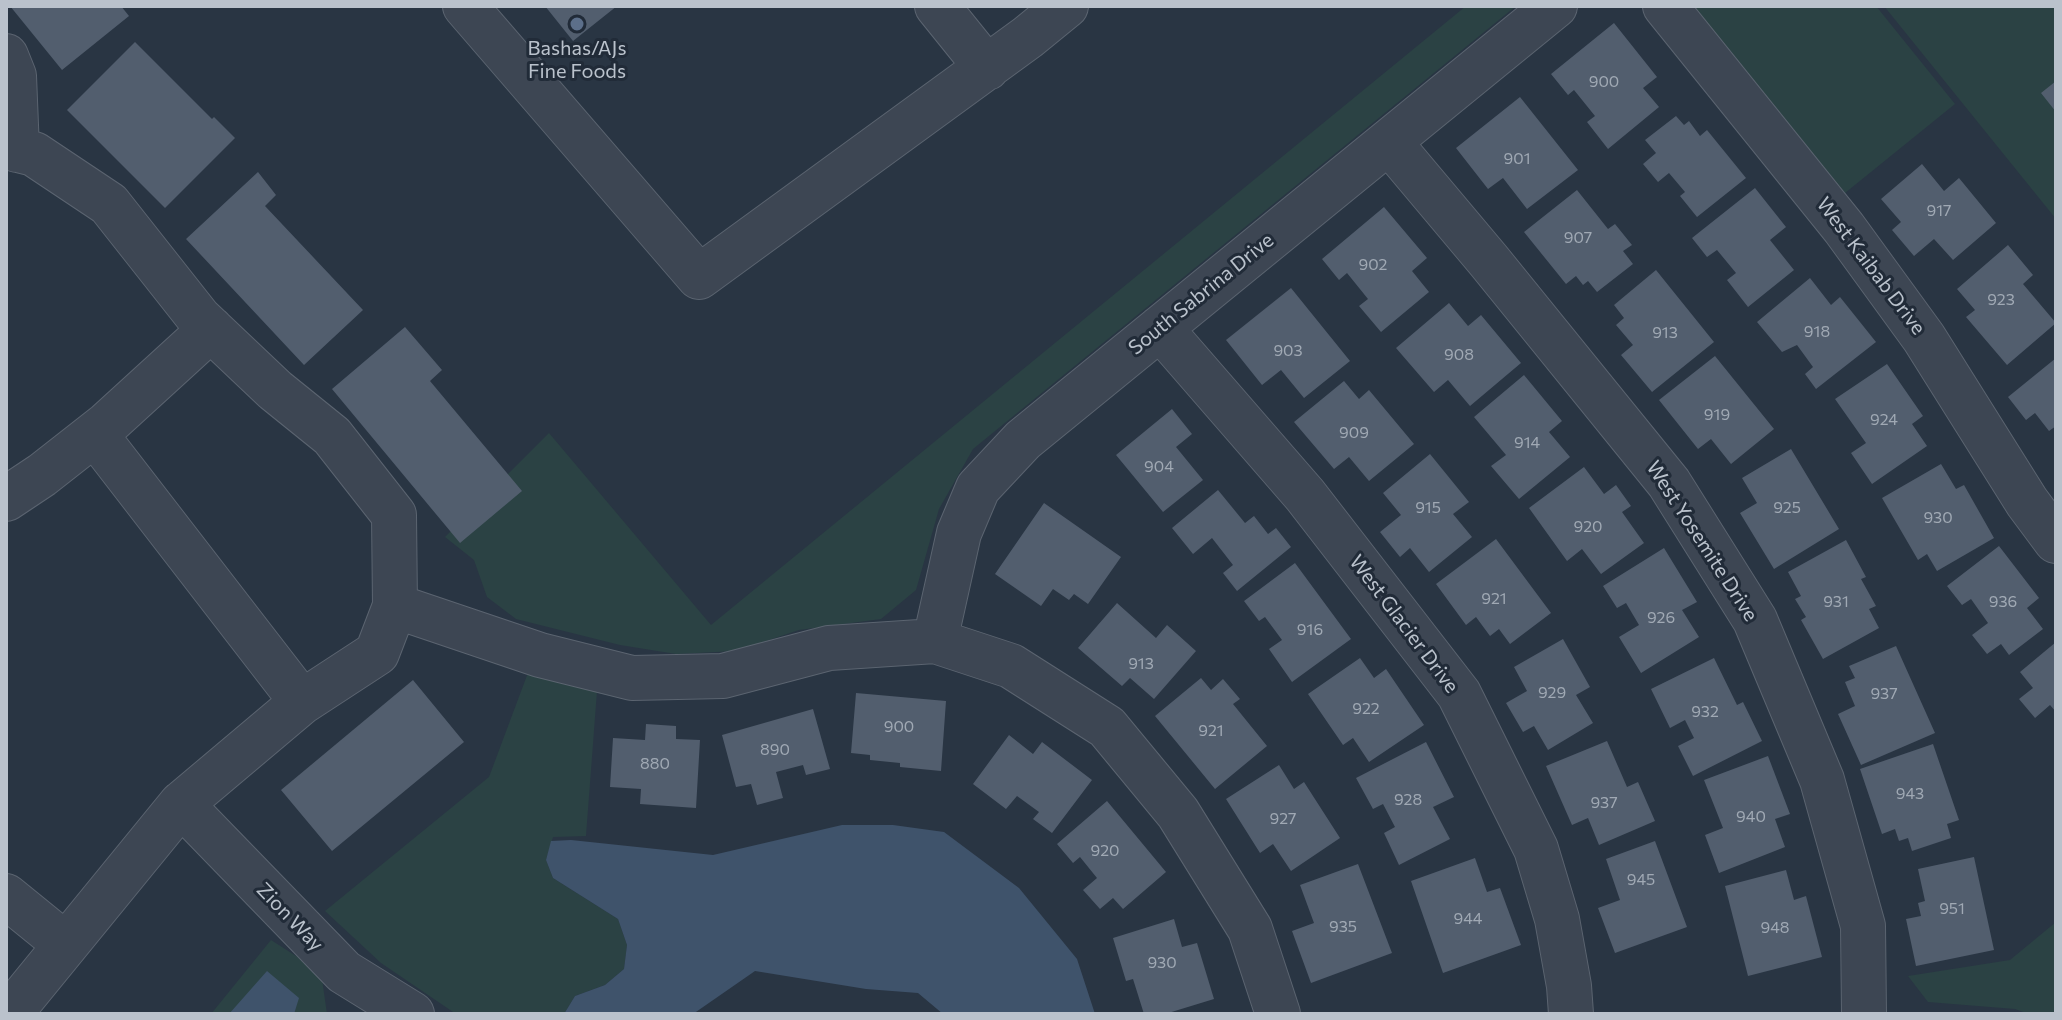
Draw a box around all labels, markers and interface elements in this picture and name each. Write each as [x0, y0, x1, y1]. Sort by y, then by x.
marker: Bashas/AJs Fine Foods [568, 15, 586, 33]
place label: Bashas/AJs Fine Foods [528, 36, 626, 83]
house number: 900 [1589, 72, 1619, 92]
house number: 901 [1504, 149, 1530, 169]
street label: West Kaibab Drive [1811, 193, 1931, 339]
house number: 917 [1927, 201, 1951, 221]
street label: South Sabrina Drive [1124, 228, 1278, 360]
house number: 907 [1564, 228, 1592, 248]
house number: 902 [1359, 255, 1387, 275]
house number: 923 [1987, 290, 2015, 310]
house number: 918 [1804, 322, 1830, 342]
house number: 913 [1652, 323, 1678, 343]
house number: 903 [1273, 341, 1303, 361]
house number: 908 [1444, 345, 1474, 365]
house number: 919 [1704, 405, 1730, 425]
house number: 924 [1870, 410, 1898, 430]
house number: 909 [1339, 423, 1369, 443]
house number: 914 [1514, 433, 1540, 453]
street label: West Yosemite Drive [1641, 456, 1763, 626]
house number: 904 [1144, 457, 1174, 477]
house number: 915 [1415, 498, 1441, 518]
house number: 925 [1773, 498, 1801, 518]
house number: 930 [1923, 508, 1953, 528]
house number: 920 [1574, 517, 1602, 537]
street label: West Glacier Drive [1344, 550, 1464, 698]
house number: 921 [1481, 589, 1507, 609]
house number: 931 [1823, 592, 1849, 612]
house number: 936 [1989, 592, 2017, 612]
house number: 926 [1647, 608, 1675, 628]
house number: 916 [1297, 620, 1323, 640]
house number: 913 [1128, 654, 1154, 674]
house number: 929 [1538, 683, 1566, 703]
house number: 937 [1870, 684, 1898, 704]
house number: 922 [1352, 699, 1380, 719]
house number: 932 [1691, 702, 1719, 722]
house number: 900 [884, 717, 914, 737]
house number: 921 [1198, 721, 1224, 741]
house number: 890 [760, 740, 790, 760]
house number: 880 [640, 754, 670, 774]
house number: 943 [1896, 784, 1924, 804]
house number: 928 [1394, 790, 1422, 810]
house number: 937 [1590, 793, 1618, 813]
house number: 940 [1736, 807, 1766, 827]
house number: 927 [1270, 809, 1296, 829]
house number: 920 [1091, 841, 1119, 861]
house number: 945 [1627, 870, 1655, 890]
street label: Zion Way [252, 878, 328, 956]
house number: 951 [1939, 899, 1965, 919]
house number: 944 [1454, 909, 1482, 929]
house number: 935 [1329, 917, 1357, 937]
house number: 948 [1760, 918, 1790, 938]
house number: 930 [1147, 953, 1177, 973]

